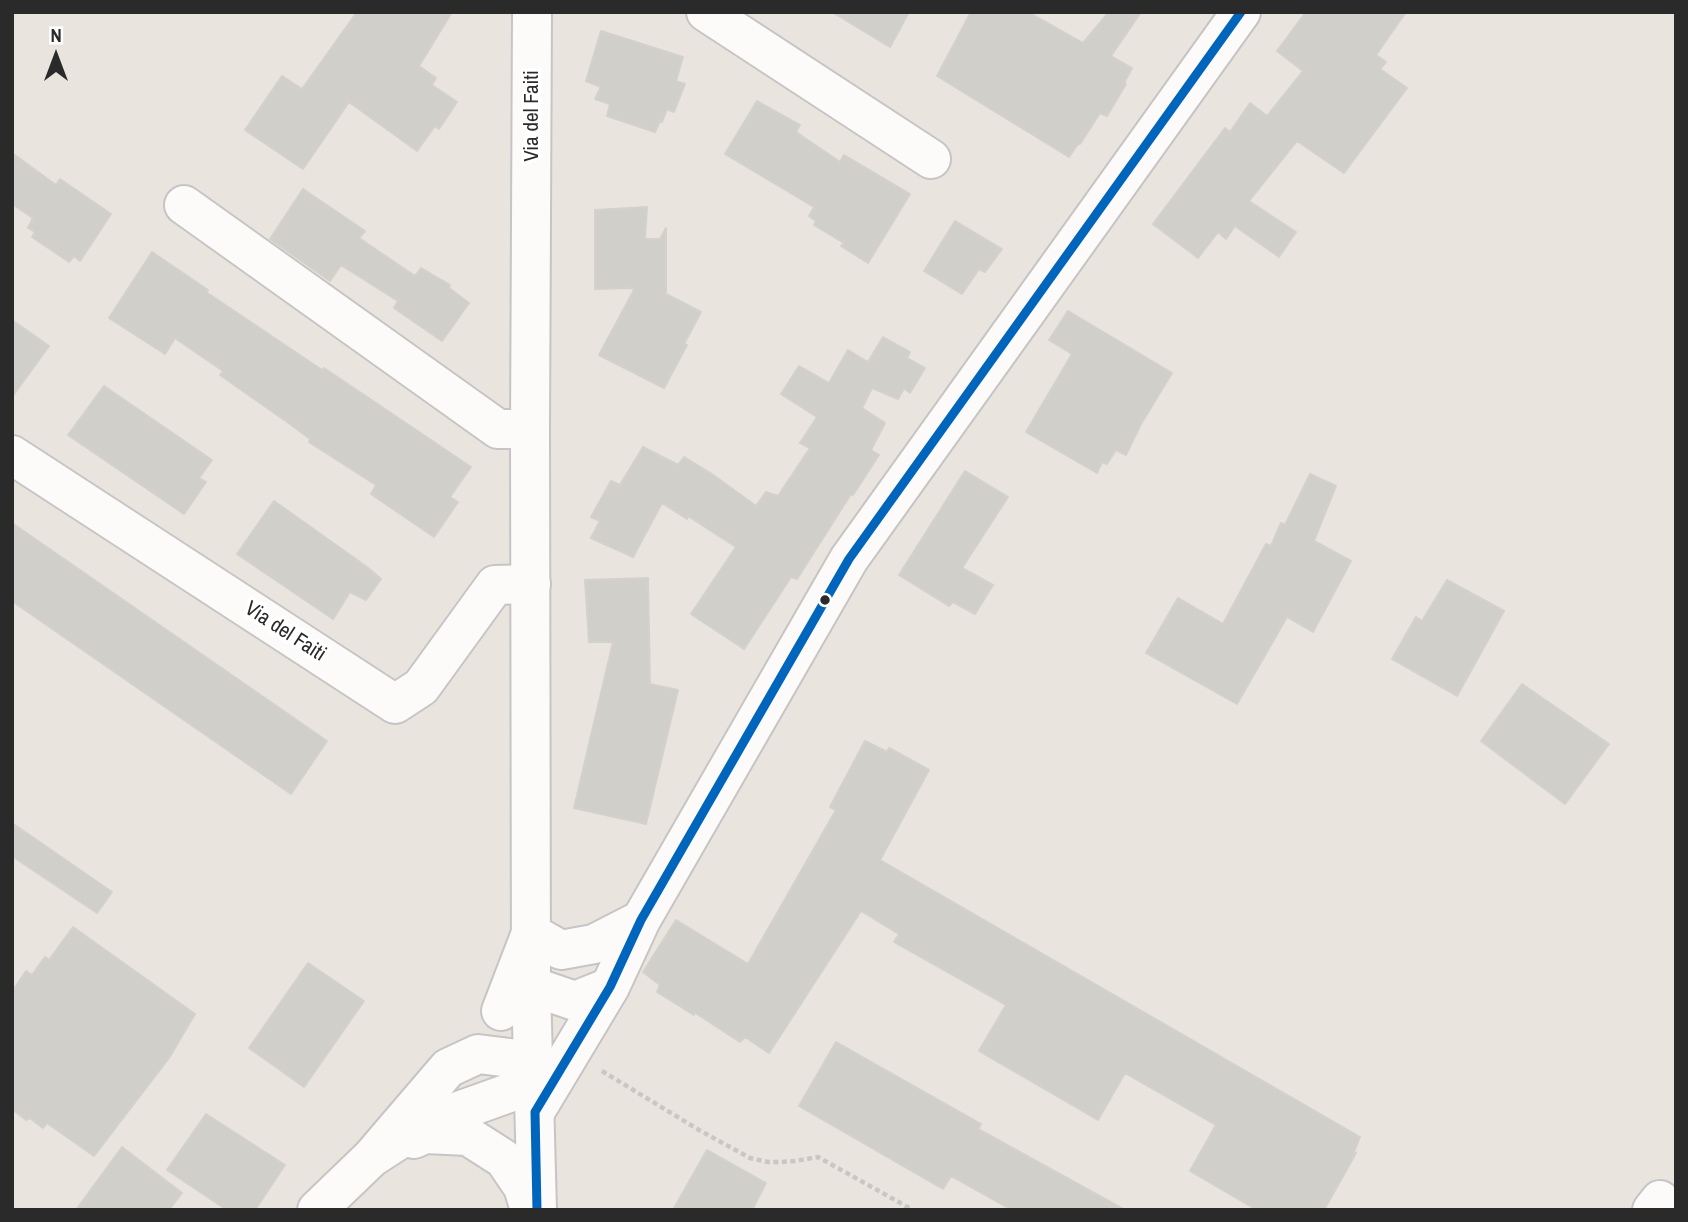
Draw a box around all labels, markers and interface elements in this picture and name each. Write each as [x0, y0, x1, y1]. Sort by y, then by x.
north arrow [21, 21, 91, 91]
text: N [50, 22, 62, 48]
street label: Via del Faiti [519, 70, 545, 162]
unlabelled marker [818, 593, 832, 607]
street label: Via del Faiti [240, 596, 330, 668]

